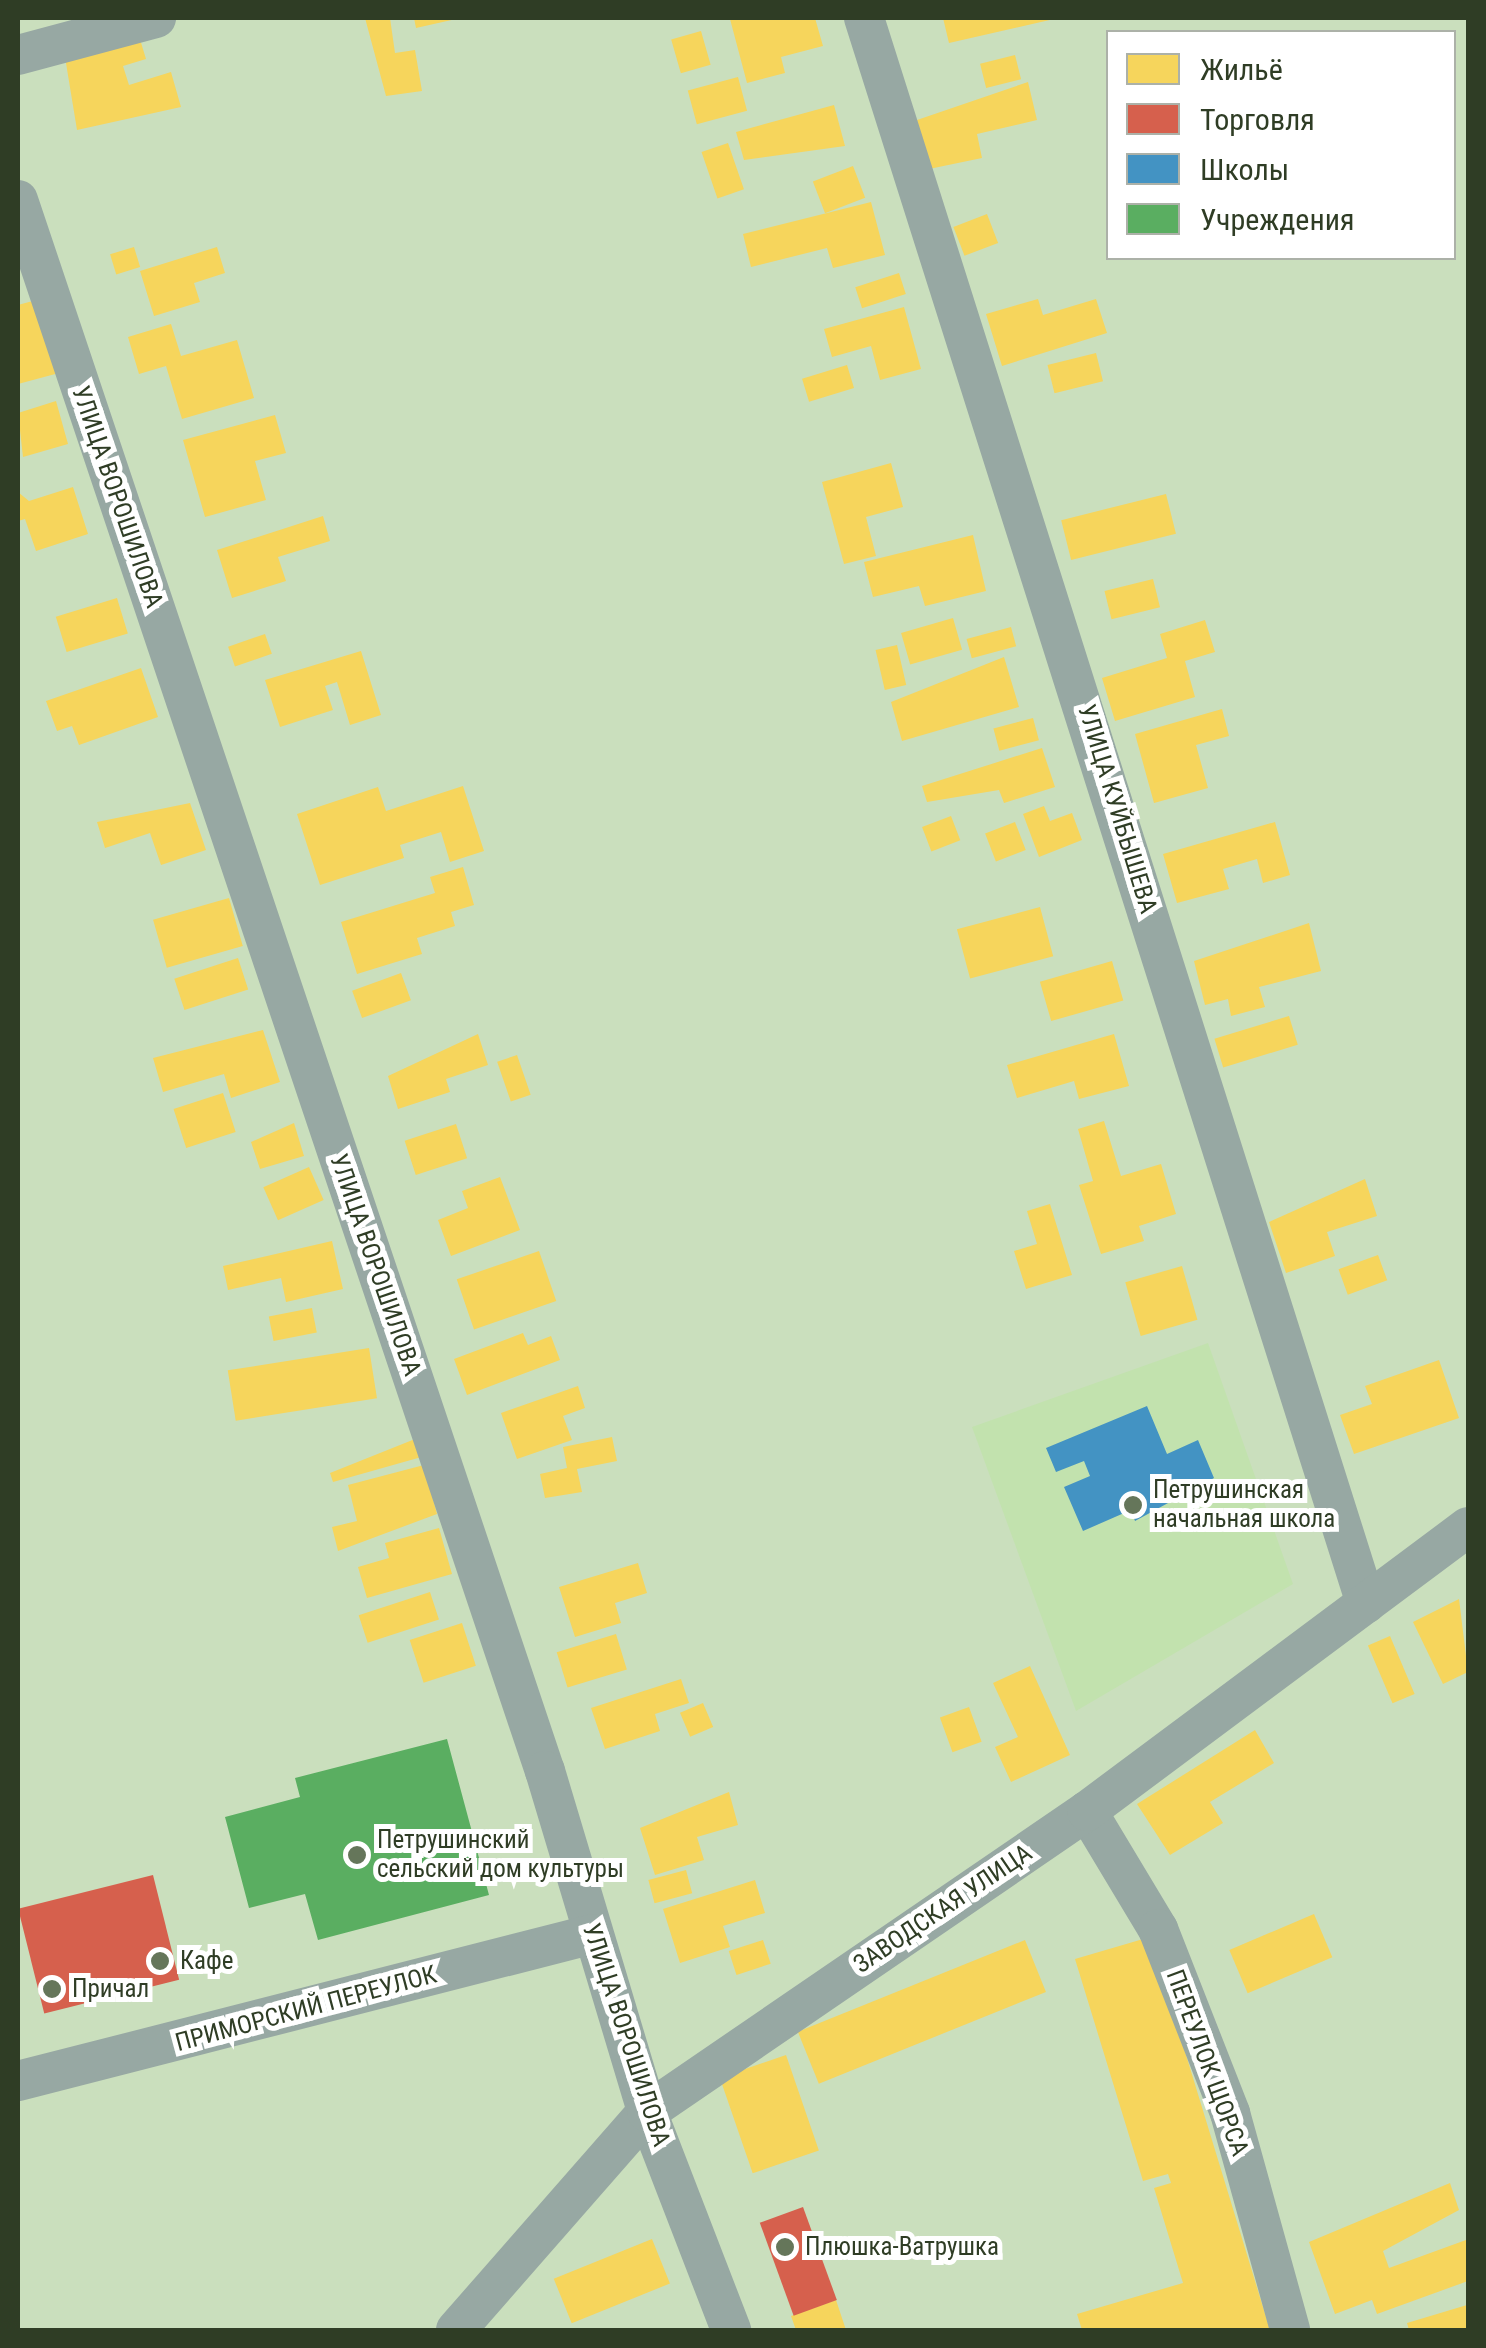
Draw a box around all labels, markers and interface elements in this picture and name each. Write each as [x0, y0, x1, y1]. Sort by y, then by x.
legend [1106, 30, 1456, 260]
text: Жильё [1200, 52, 1283, 87]
text: Торговля [1200, 102, 1315, 137]
text: Школы [1200, 152, 1289, 187]
text: Учреждения [1200, 202, 1354, 237]
street label: УЛИЦА ВОРОШИЛОВА [65, 382, 169, 612]
street label: УЛИЦА КУЙБЫШЕВА [1071, 701, 1163, 917]
street label: УЛИЦА ВОРОШИЛОВА [323, 1150, 427, 1380]
place label: Петрушинская начальная школа [1153, 1476, 1335, 1535]
marker: Петрушинская начальная школа [1122, 1494, 1144, 1516]
place label: Петрушинский сельский дом культуры [377, 1826, 624, 1885]
street label: ЗАВОДСКАЯ УЛИЦА [848, 1838, 1038, 1980]
marker: Петрушинский сельский дом культуры [346, 1844, 368, 1866]
street label: УЛИЦА ВОРОШИЛОВА [576, 1920, 676, 2150]
place label: Кафе [180, 1946, 233, 1976]
marker: Кафе [149, 1950, 171, 1972]
street label: ПРИМОРСКИЙ ПЕРЕУЛОК [172, 1960, 440, 2058]
street label: ПЕРЕУЛОК ЩОРСА [1159, 1966, 1255, 2160]
place label: Причал [72, 1974, 149, 2004]
marker: Причал [41, 1978, 63, 2000]
place label: Плюшка-Ватрушка [805, 2232, 999, 2262]
marker: Плюшка-Ватрушка [774, 2236, 796, 2258]

